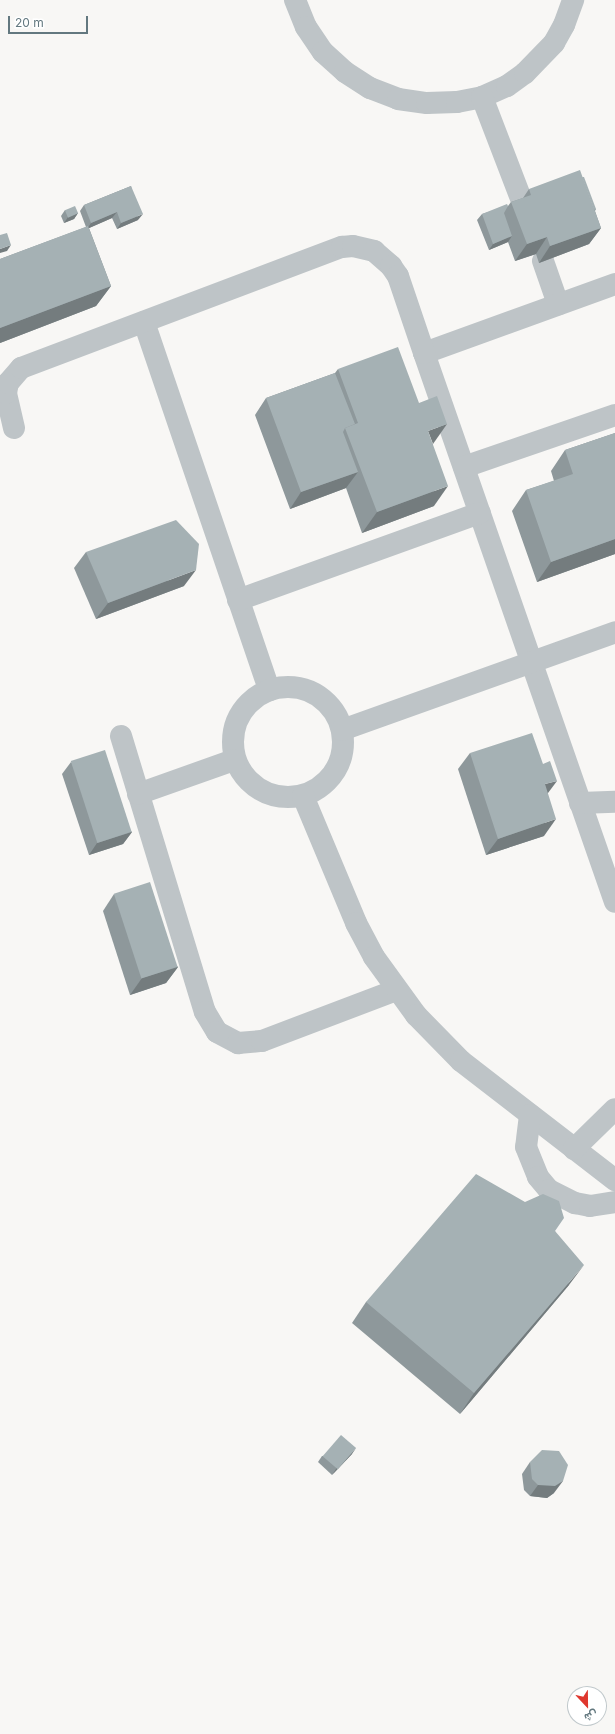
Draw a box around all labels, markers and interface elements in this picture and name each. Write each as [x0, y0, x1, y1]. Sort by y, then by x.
scale bar [10, 8, 90, 34]
text: 20 m [15, 15, 44, 30]
north arrow [567, 1686, 607, 1726]
text: ش [582, 1707, 600, 1725]

